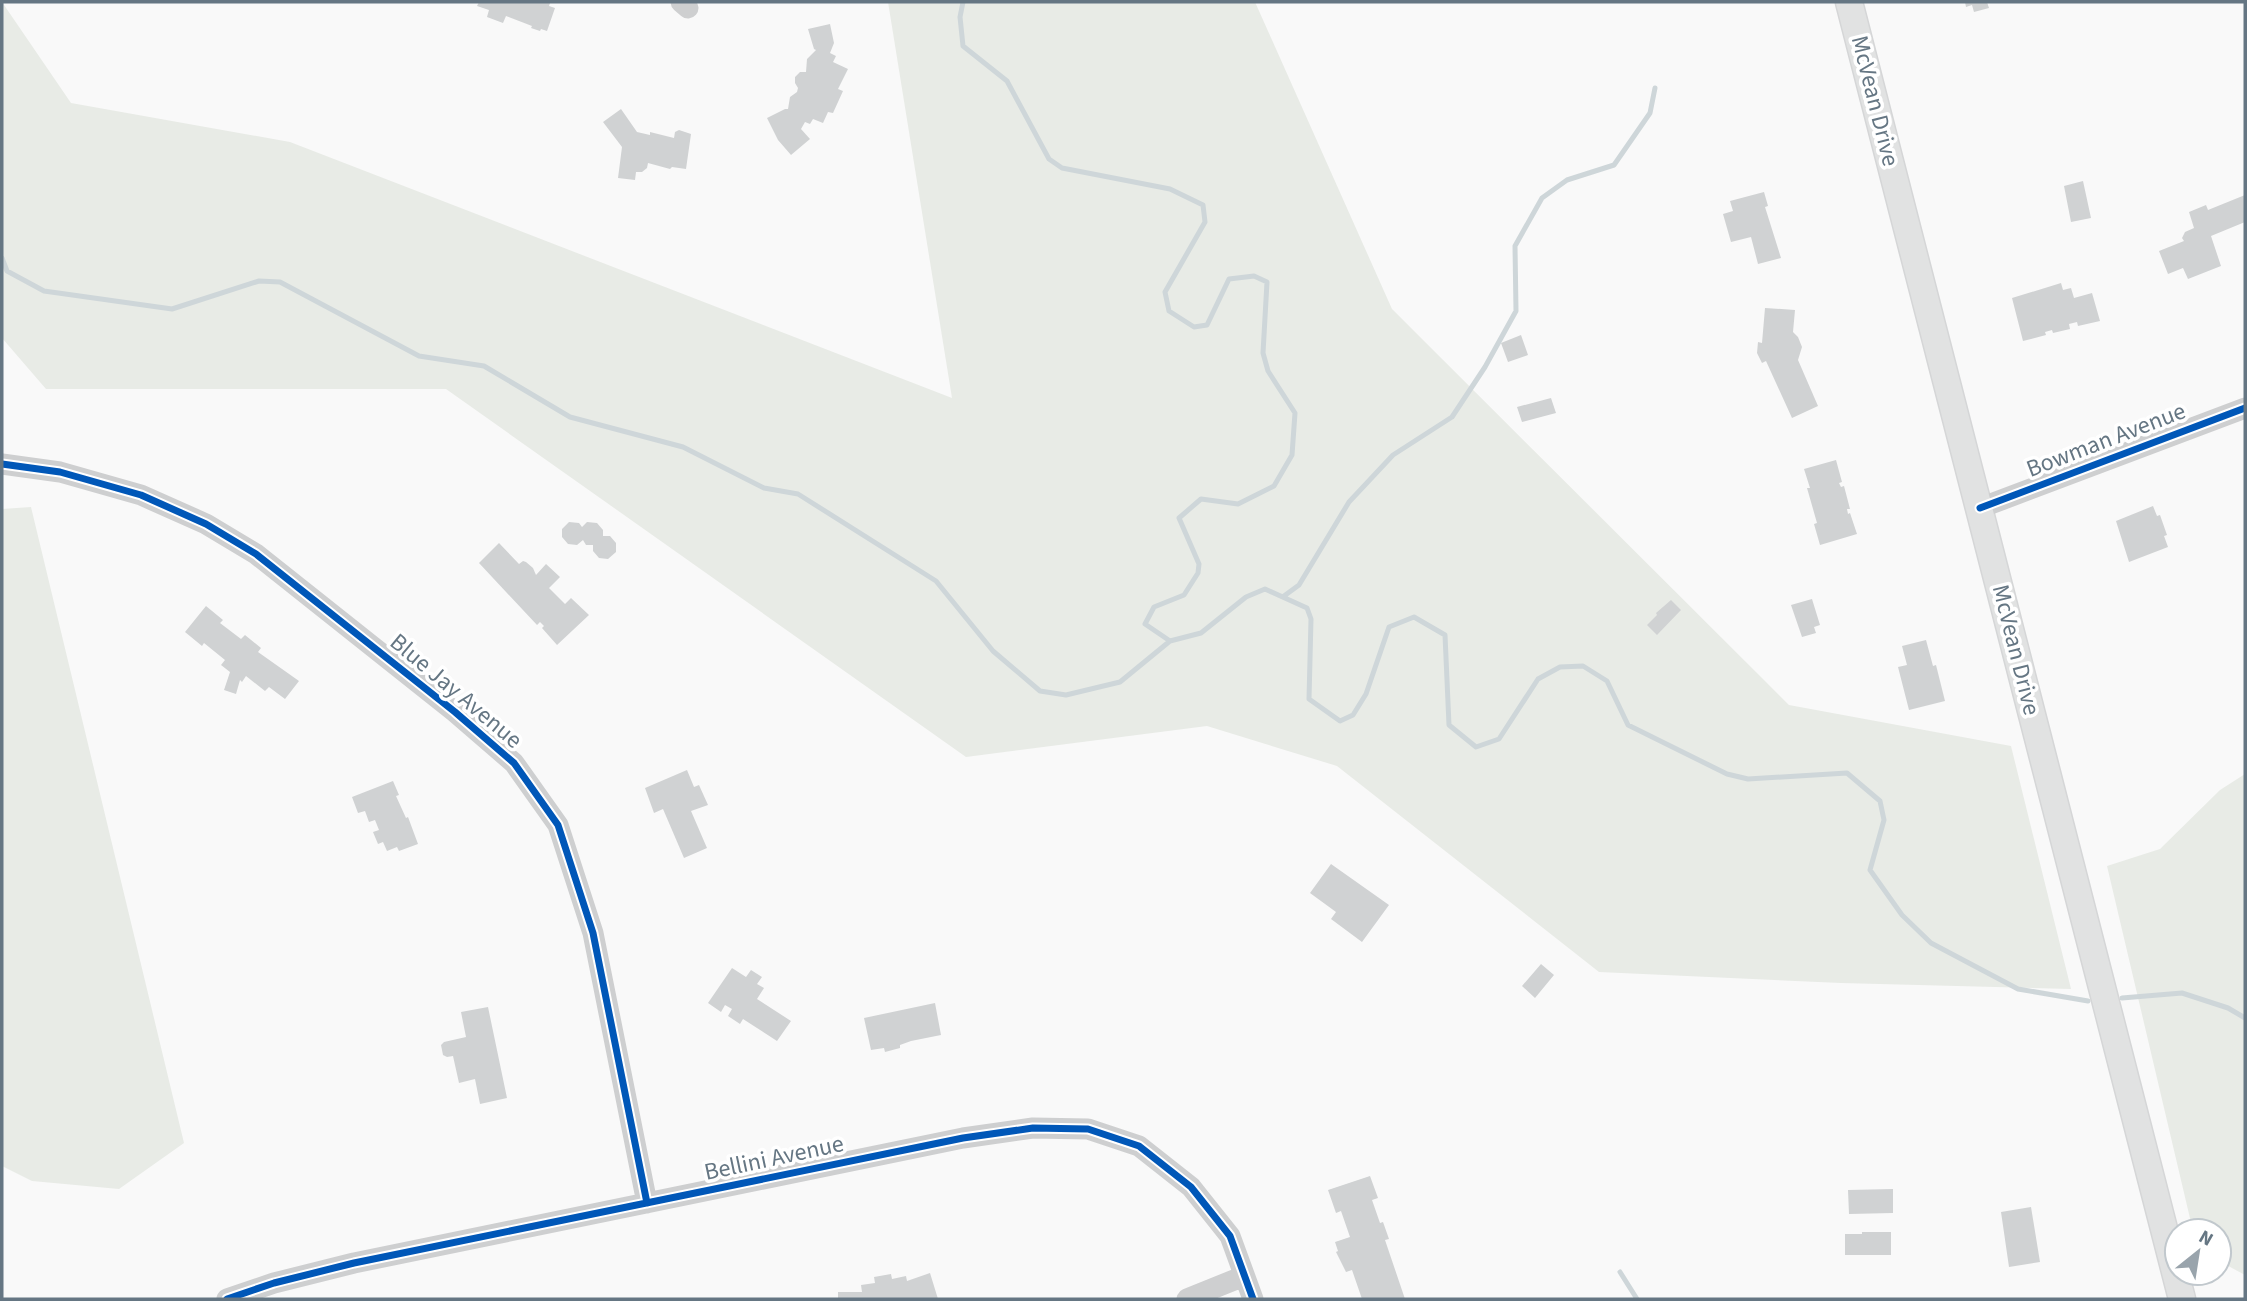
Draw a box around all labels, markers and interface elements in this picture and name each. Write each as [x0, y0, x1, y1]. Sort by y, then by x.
street label: McVean Drive [1842, 32, 1908, 170]
street label: Bowman Avenue [2021, 394, 2191, 486]
street label: McVean Drive [1983, 581, 2049, 719]
street label: Blue Jay Avenue [382, 625, 530, 757]
street label: Bellini Avenue [701, 1126, 847, 1190]
north arrow [2163, 1217, 2233, 1287]
text: N [2194, 1224, 2218, 1253]

